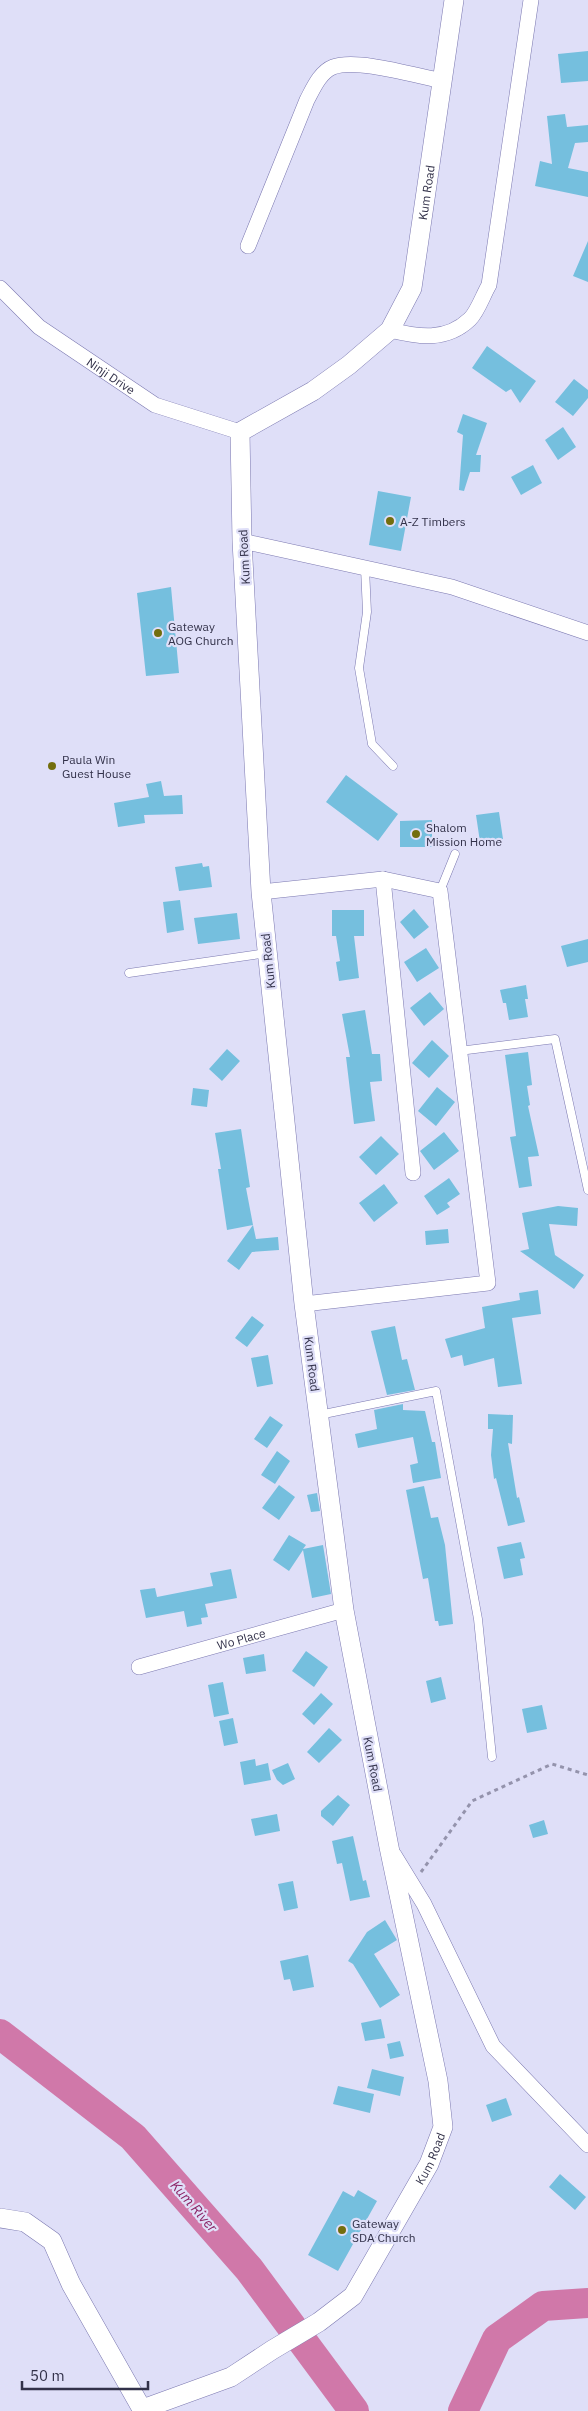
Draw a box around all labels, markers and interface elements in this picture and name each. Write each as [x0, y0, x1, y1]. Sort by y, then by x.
street label: Kum Road [415, 164, 437, 221]
street label: Ninji Drive [84, 354, 138, 397]
place label: A-Z Timbers [400, 514, 466, 529]
marker: A-Z Timbers [384, 515, 396, 527]
street label: Kum Road [235, 529, 253, 585]
place label: Gateway AOG Church [168, 619, 233, 648]
marker: Gateway AOG Church [152, 627, 164, 639]
place label: Paula Win Guest House [62, 752, 131, 781]
marker: Paula Win Guest House [46, 760, 58, 772]
place label: Shalom Mission Home [426, 820, 502, 849]
marker: Shalom Mission Home [410, 828, 422, 840]
street label: Kum Road [258, 933, 278, 989]
street label: Kum Road [301, 1336, 323, 1392]
street label: Wo Place [215, 1625, 267, 1652]
street label: Kum Road [360, 1735, 386, 1793]
street label: Kum Road [411, 2130, 448, 2187]
water label: Kum River [167, 2176, 222, 2236]
place label: Gateway SDA Church [352, 2216, 416, 2245]
marker: Gateway SDA Church [336, 2224, 348, 2236]
scale bar [22, 2358, 149, 2390]
text: 50 m [30, 2366, 65, 2385]

